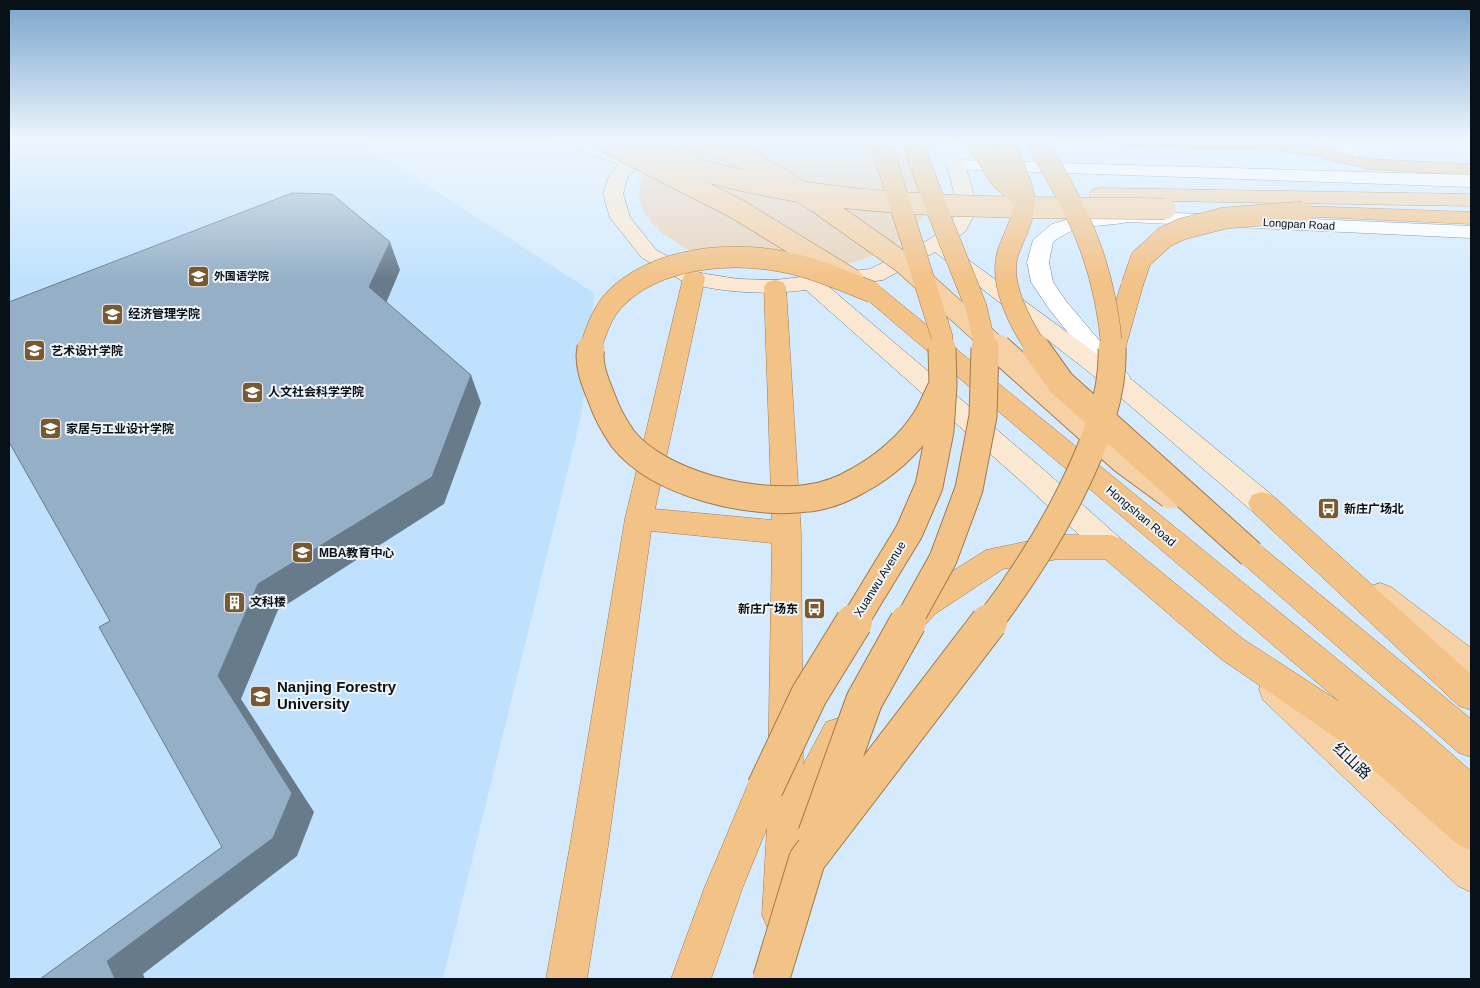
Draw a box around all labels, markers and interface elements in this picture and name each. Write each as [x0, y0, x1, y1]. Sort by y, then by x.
street label: Longpan Road [1263, 216, 1335, 232]
school or university icon: 外国语学院 [186, 264, 210, 288]
place label: 外国语学院 [214, 270, 269, 282]
school or university icon: 经济管理学院 [100, 302, 124, 326]
place label: 经济管理学院 [128, 307, 200, 321]
school or university icon: 艺术设计学院 [23, 339, 47, 363]
place label: 艺术设计学院 [51, 344, 123, 358]
school or university icon: 人文社会科学学院 [240, 380, 264, 404]
place label: 人文社会科学学院 [268, 385, 364, 399]
school or university icon: 家居与工业设计学院 [38, 417, 62, 441]
place label: 家居与工业设计学院 [66, 422, 174, 436]
street label: Hongshan Road [1103, 483, 1179, 549]
bus stop icon: 新庄广场北 [1316, 497, 1340, 521]
place label: 新庄广场北 [1344, 502, 1404, 516]
street label: Xuanwu Avenue [851, 538, 909, 619]
school or university icon: MBA教育中心 [291, 541, 315, 565]
place label: MBA教育中心 [319, 546, 394, 560]
building icon: 文科楼 [222, 590, 246, 614]
place label: 文科楼 [250, 595, 286, 609]
bus stop icon: 新庄广场东 [802, 597, 826, 621]
place label: 新庄广场东 [738, 602, 798, 616]
place label: Nanjing Forestry University [277, 678, 397, 712]
school or university icon: Nanjing Forestry University [249, 684, 273, 708]
street label: 红山路 [1330, 739, 1375, 782]

